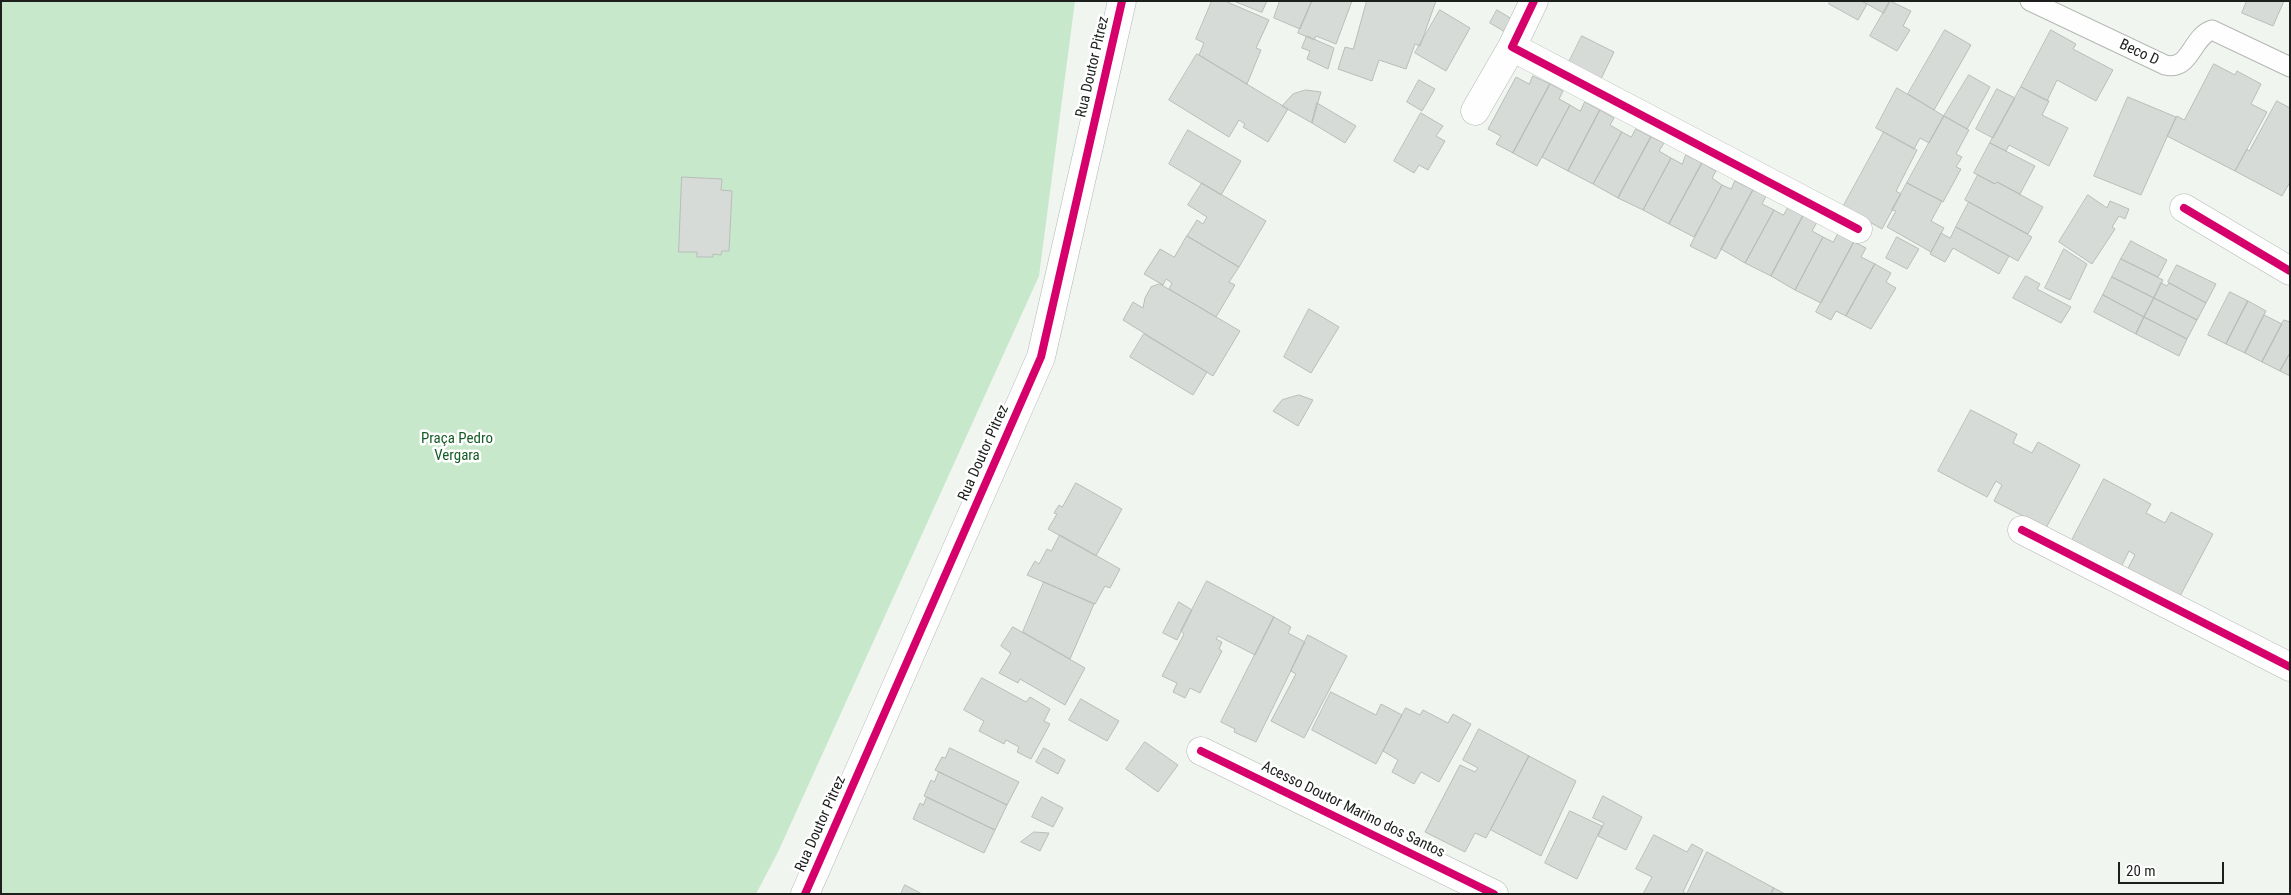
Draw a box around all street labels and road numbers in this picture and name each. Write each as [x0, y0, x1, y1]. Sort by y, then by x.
street label: Rua Doutor Pitrez [1073, 15, 1113, 119]
street label: Beco D [2116, 36, 2162, 70]
street label: Rua Doutor Pitrez [955, 402, 1013, 504]
street label: Acesso Doutor Marino dos Santos [1259, 758, 1447, 862]
street label: Rua Doutor Pitrez [792, 773, 850, 875]

